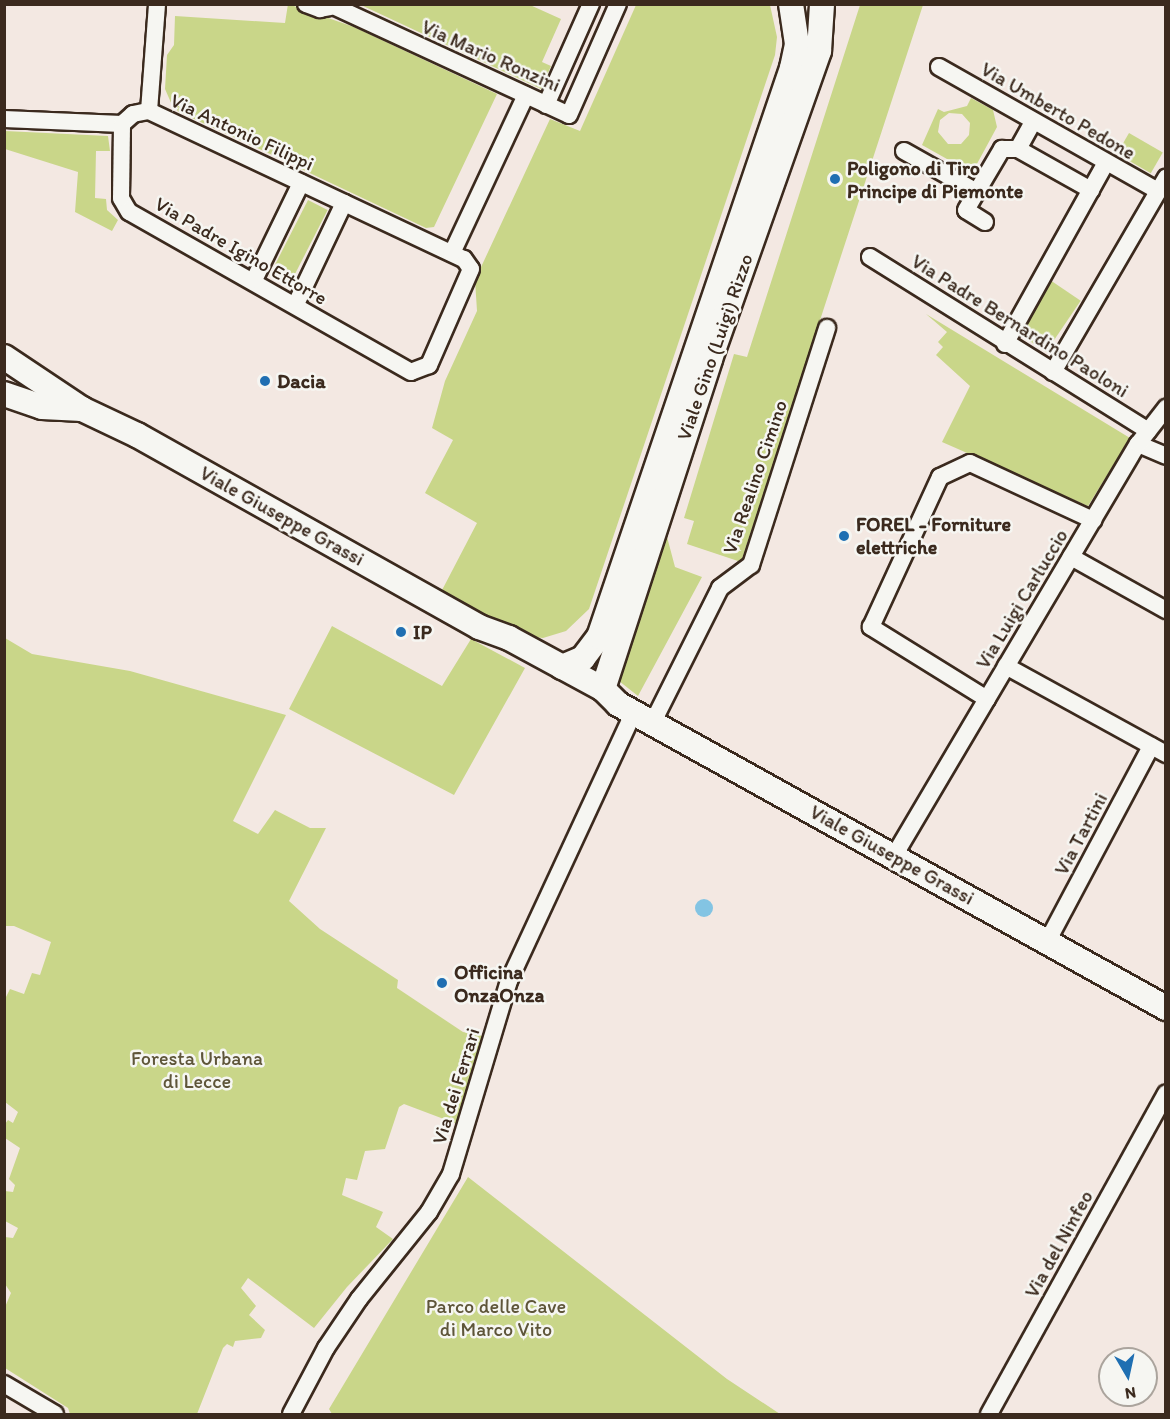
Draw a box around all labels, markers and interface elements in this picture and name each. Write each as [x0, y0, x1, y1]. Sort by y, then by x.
street label: Via Mario Ronzini [418, 15, 564, 97]
street label: Via Umberto Pedone [977, 57, 1139, 165]
street label: Via Antonio Filippi [166, 88, 318, 176]
place label: Poligono di Tiro Principe di Piemonte [847, 156, 1023, 203]
marker: Poligono di Tiro Principe di Piemonte [828, 172, 842, 186]
street label: Via Padre Igino Ettorre [151, 192, 331, 310]
street label: Viale Gino (Luigi) Rizzo [672, 250, 758, 444]
street label: Via Padre Bernardino Paoloni [908, 250, 1132, 402]
place label: Dacia [277, 369, 326, 393]
marker: Dacia [258, 374, 272, 388]
street label: Via Realino Cimino [718, 398, 792, 556]
street label: Viale Giuseppe Grassi [195, 461, 369, 571]
place label: FOREL - Forniture elettriche [856, 512, 1011, 559]
street label: Via Luigi Carluccio [971, 525, 1073, 673]
marker: FOREL - Forniture elettriche [837, 529, 851, 543]
place label: IP [413, 620, 432, 644]
marker: IP [394, 625, 408, 639]
street label: Via Tartini [1050, 790, 1112, 878]
street label: Viale Giuseppe Grassi [805, 800, 979, 910]
place label: Officina OnzaOnza [454, 960, 544, 1007]
marker: Officina OnzaOnza [435, 976, 449, 990]
street label: Via dei Ferrari [427, 1026, 485, 1146]
park label: Foresta Urbana di Lecce [131, 1046, 263, 1093]
street label: Via del Ninfeo [1020, 1186, 1098, 1302]
park label: Parco delle Cave di Marco Vito [426, 1295, 566, 1342]
north arrow [1098, 1347, 1158, 1407]
text: N [1124, 1383, 1137, 1404]

